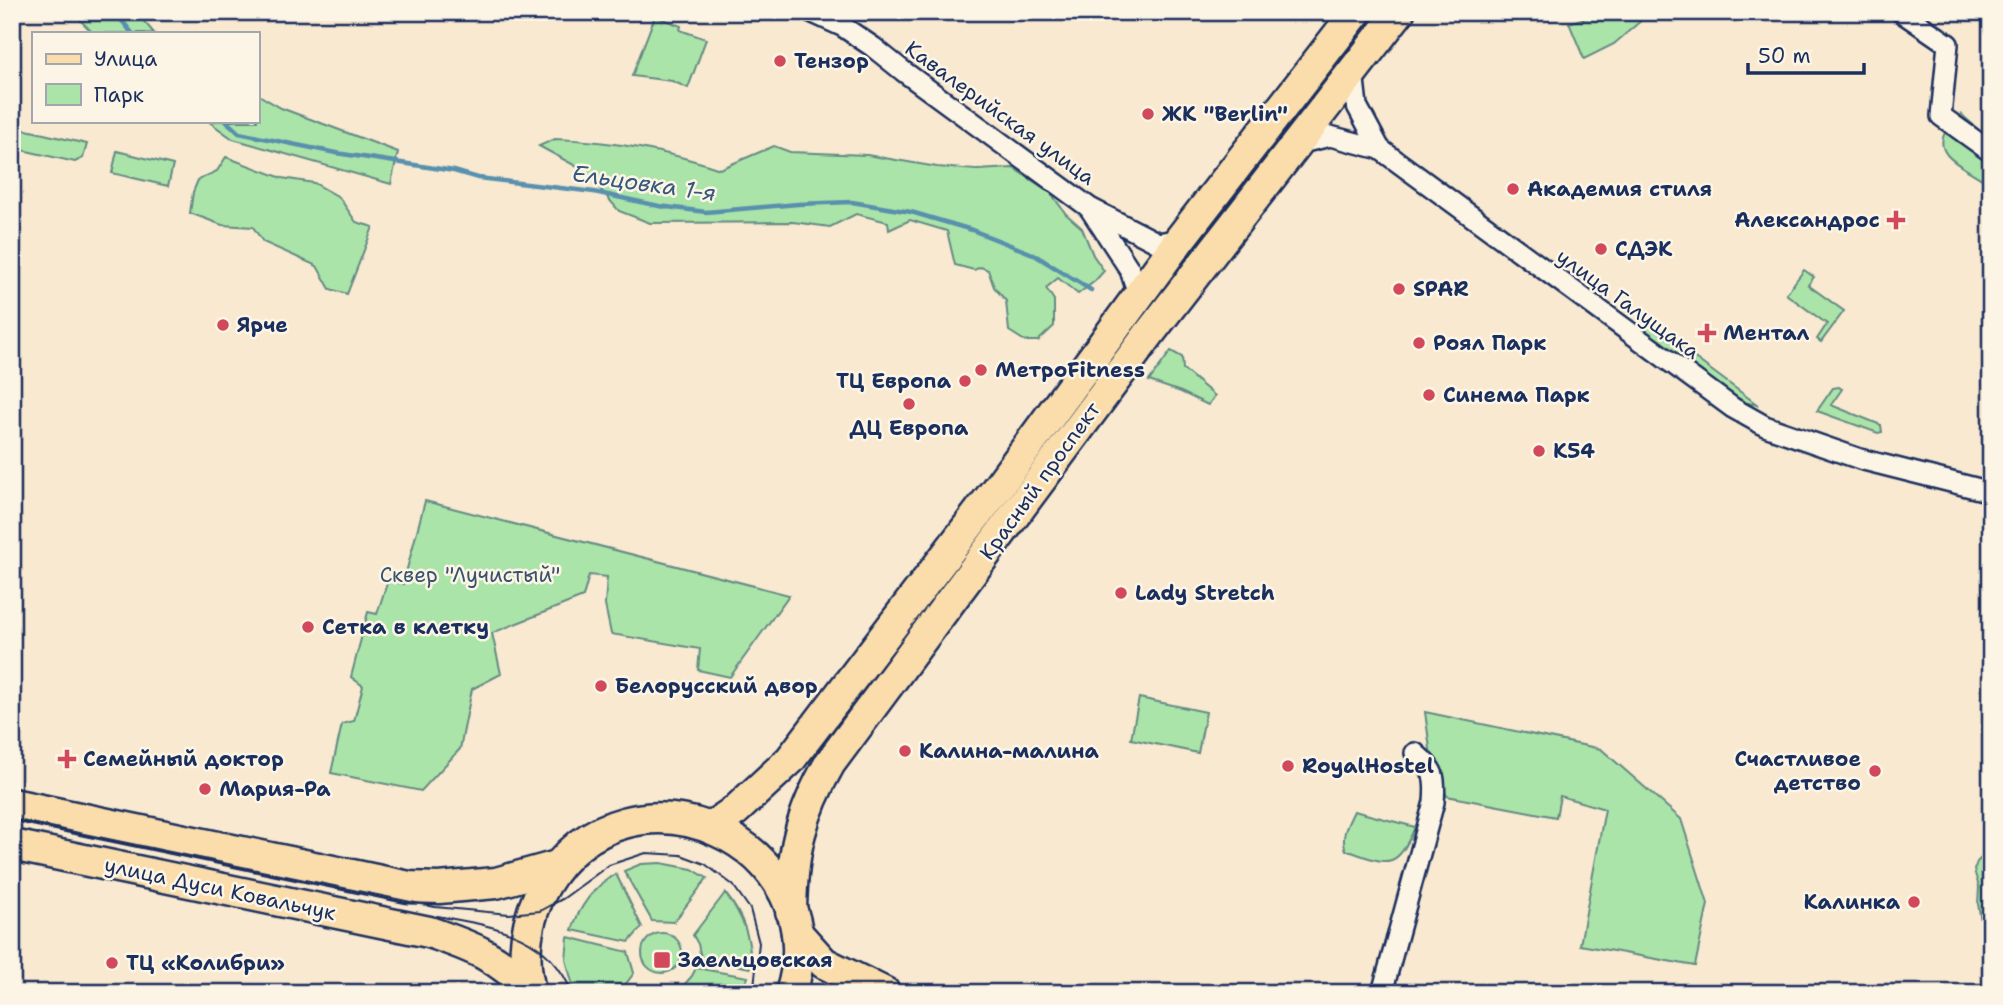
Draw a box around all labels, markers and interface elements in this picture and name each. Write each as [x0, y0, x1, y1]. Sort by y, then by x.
legend [32, 32, 259, 122]
scale bar [1748, 32, 1863, 76]
street label: Кавалерийская улица [899, 34, 1101, 192]
text: 50 m [1758, 42, 1811, 70]
text: Улица [94, 45, 157, 73]
place label: Тензор [794, 47, 869, 75]
marker: Тензор [772, 53, 788, 69]
text: Парк [94, 81, 144, 109]
place label: ЖК "Berlin" [1162, 100, 1288, 128]
marker: ЖК "Berlin" [1140, 106, 1156, 122]
water label: Ельцовка 1-я [570, 158, 718, 208]
place label: Академия стиля [1527, 175, 1712, 203]
marker: Академия стиля [1505, 181, 1521, 197]
place label: Александрос [1734, 206, 1880, 234]
marker: Александрос [1886, 210, 1906, 230]
place label: СДЭК [1615, 235, 1673, 263]
marker: СДЭК [1593, 241, 1609, 257]
street label: улица Галущака [1551, 242, 1705, 366]
place label: SPAR [1413, 275, 1469, 303]
marker: SPAR [1391, 281, 1407, 297]
place label: Ярче [237, 311, 288, 339]
marker: Ярче [215, 317, 231, 333]
place label: Ментал [1723, 319, 1810, 347]
marker: Ментал [1697, 323, 1717, 343]
place label: Роял Парк [1433, 329, 1546, 357]
marker: Роял Парк [1411, 335, 1427, 351]
place label: МетроFitness [995, 356, 1145, 384]
marker: МетроFitness [973, 362, 989, 378]
place label: ТЦ Европа [836, 367, 952, 395]
marker: ТЦ Европа [957, 373, 973, 389]
place label: Синема Парк [1443, 381, 1590, 409]
marker: Синема Парк [1421, 387, 1437, 403]
marker: ДЦ Европа [901, 396, 917, 412]
street label: Красный проспект [973, 396, 1107, 566]
place label: ДЦ Европа [850, 414, 969, 442]
place label: К54 [1553, 437, 1595, 465]
marker: К54 [1531, 443, 1547, 459]
park label: Сквер "Лучистый" [380, 561, 560, 589]
place label: Lady Stretch [1135, 579, 1275, 607]
marker: Lady Stretch [1113, 585, 1129, 601]
place label: Сетка в клетку [322, 613, 489, 641]
marker: Сетка в клетку [300, 619, 316, 635]
place label: Белорусский двор [615, 672, 818, 700]
marker: Белорусский двор [593, 678, 609, 694]
place label: Калина-малина [919, 737, 1100, 765]
marker: Калина-малина [897, 743, 913, 759]
place label: Семейный доктор [83, 745, 284, 773]
place label: Счастливое детство [1734, 745, 1861, 797]
marker: Семейный доктор [57, 749, 77, 769]
place label: RoyalHostel [1302, 752, 1434, 780]
marker: RoyalHostel [1280, 758, 1296, 774]
marker: Счастливое детство [1867, 763, 1883, 779]
place label: Мария-Ра [219, 775, 331, 803]
marker: Мария-Ра [197, 781, 213, 797]
street label: улица Дуси Ковальчук [102, 851, 338, 927]
place label: Калинка [1803, 888, 1901, 916]
marker: Калинка [1906, 894, 1922, 910]
place label: Заельцовская [678, 946, 833, 974]
place label: ТЦ «Колибри» [126, 949, 285, 977]
marker: Заельцовская [652, 950, 672, 970]
marker: ТЦ «Колибри» [104, 955, 120, 971]

